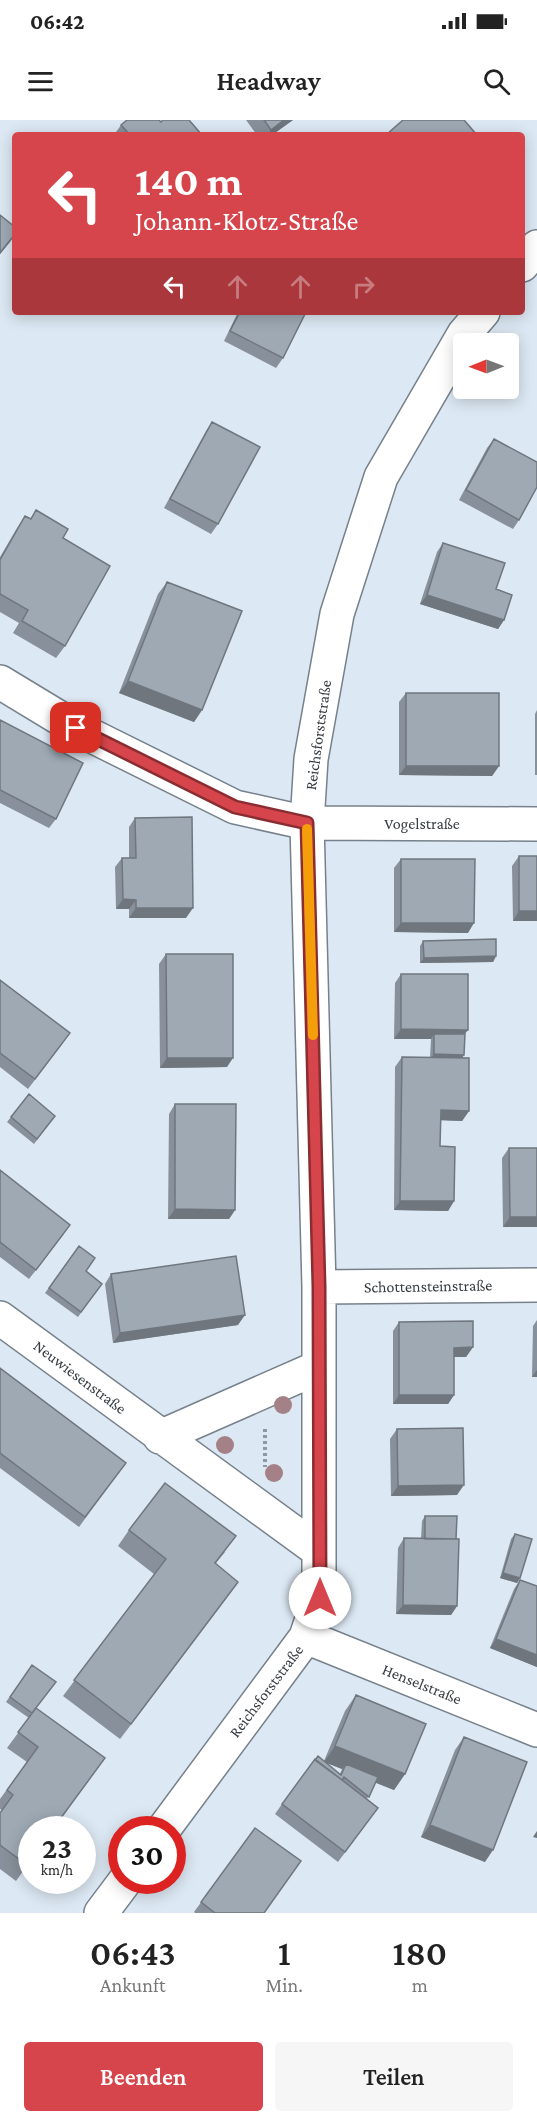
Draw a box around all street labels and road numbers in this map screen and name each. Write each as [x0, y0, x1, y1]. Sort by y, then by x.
street label: Reichsforststraße [302, 679, 334, 791]
street label: Vogelstraße [384, 815, 460, 833]
street label: Schottensteinstraße [364, 1276, 492, 1296]
street label: Neuwiesenstraße [30, 1337, 130, 1417]
street label: Reichsforststraße [226, 1641, 306, 1741]
street label: Henselstraße [380, 1660, 464, 1708]

